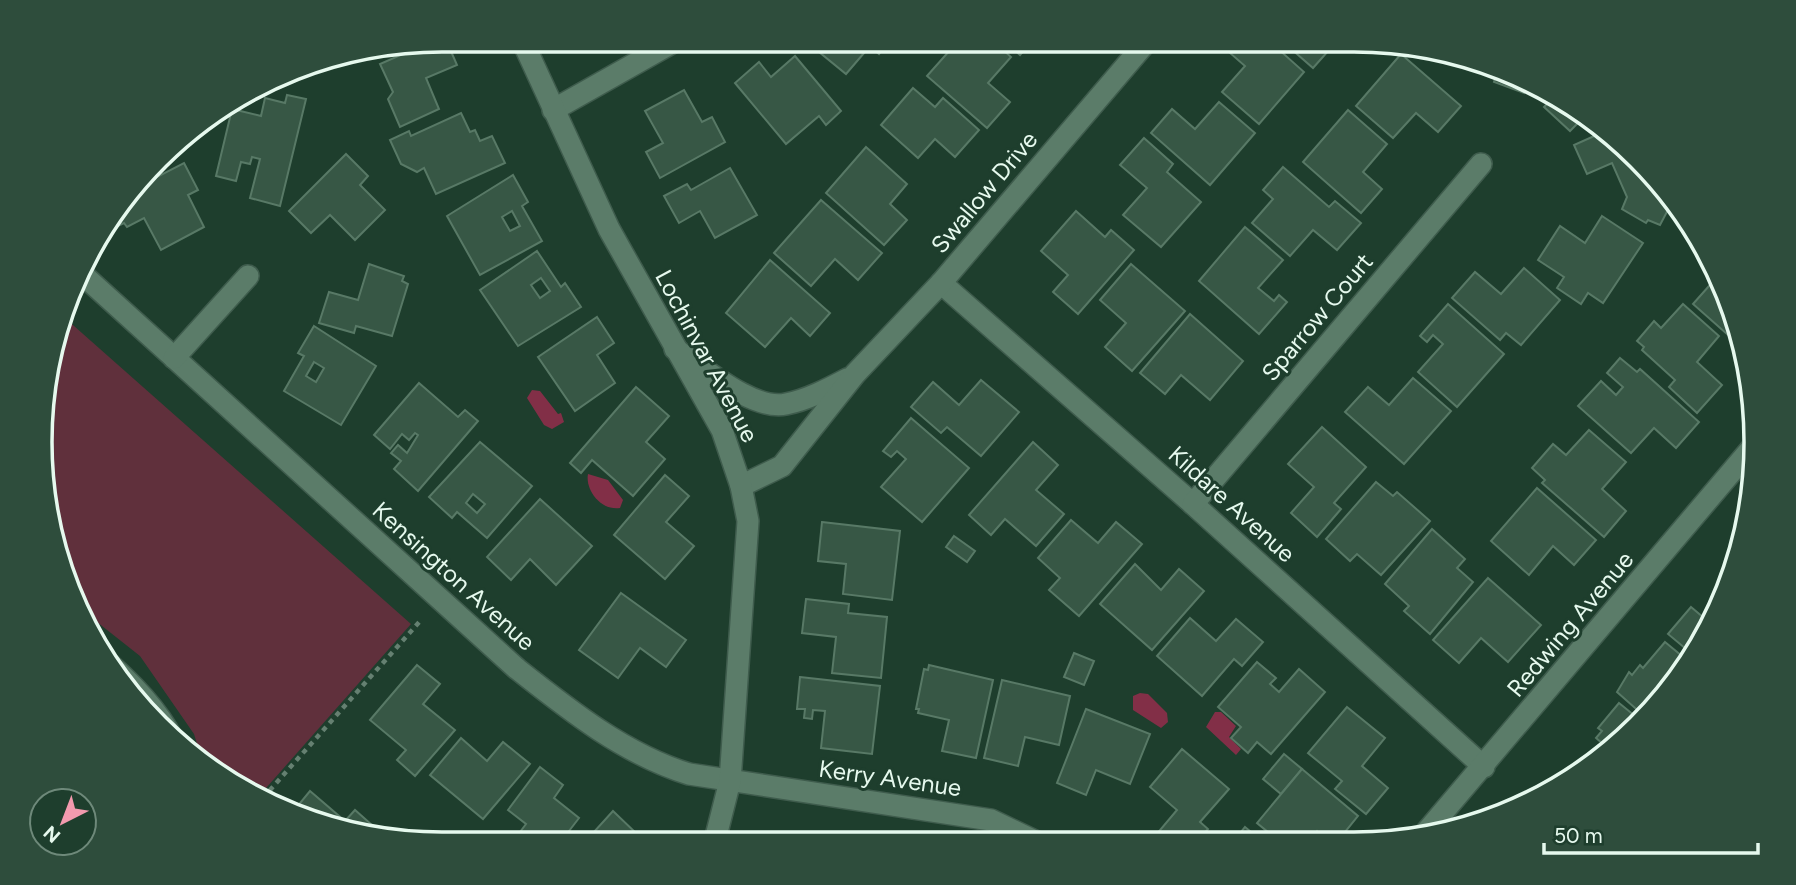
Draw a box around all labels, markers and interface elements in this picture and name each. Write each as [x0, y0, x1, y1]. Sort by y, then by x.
street label: Swallow Drive [925, 125, 1043, 259]
street label: Sparrow Court [1255, 247, 1379, 387]
street label: Lochinvar Avenue [649, 265, 765, 447]
street label: Kildare Avenue [1163, 440, 1301, 568]
street label: Kensington Avenue [367, 495, 541, 657]
street label: Redwing Avenue [1501, 545, 1639, 703]
street label: Kerry Avenue [817, 754, 963, 802]
north arrow [28, 787, 98, 857]
scale bar [1544, 812, 1758, 856]
text: N [39, 821, 65, 848]
text: 50 m [1554, 823, 1603, 848]

